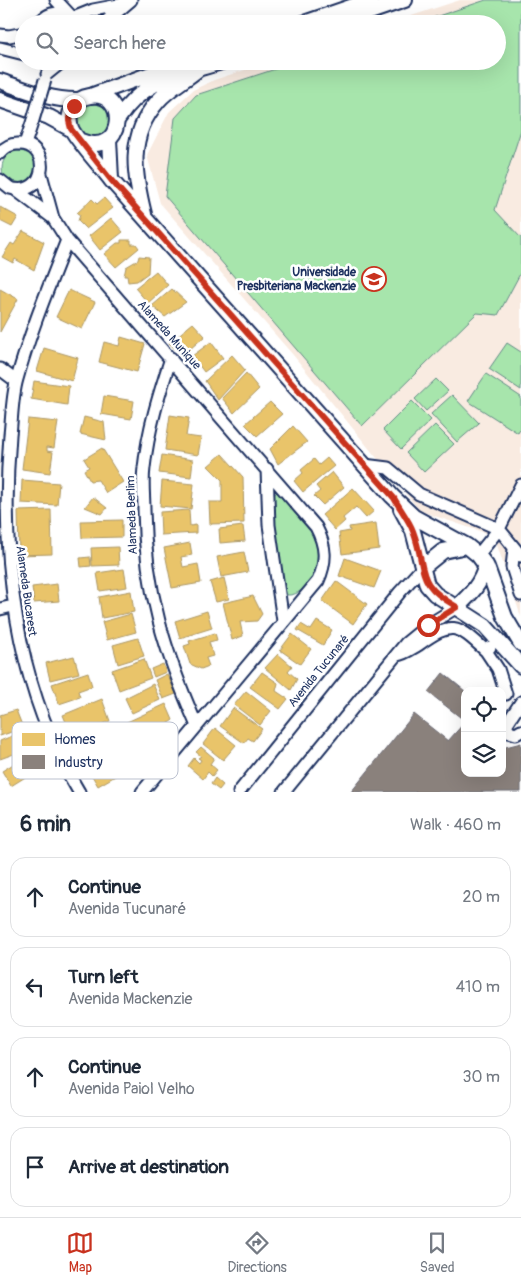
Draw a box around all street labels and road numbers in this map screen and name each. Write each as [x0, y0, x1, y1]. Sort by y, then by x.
street label: Alameda Munique [134, 297, 204, 373]
street label: Alameda Berlim [123, 475, 141, 555]
street label: Alameda Bucarest [12, 545, 40, 638]
street label: Avenida Tucunaré [285, 632, 353, 710]

